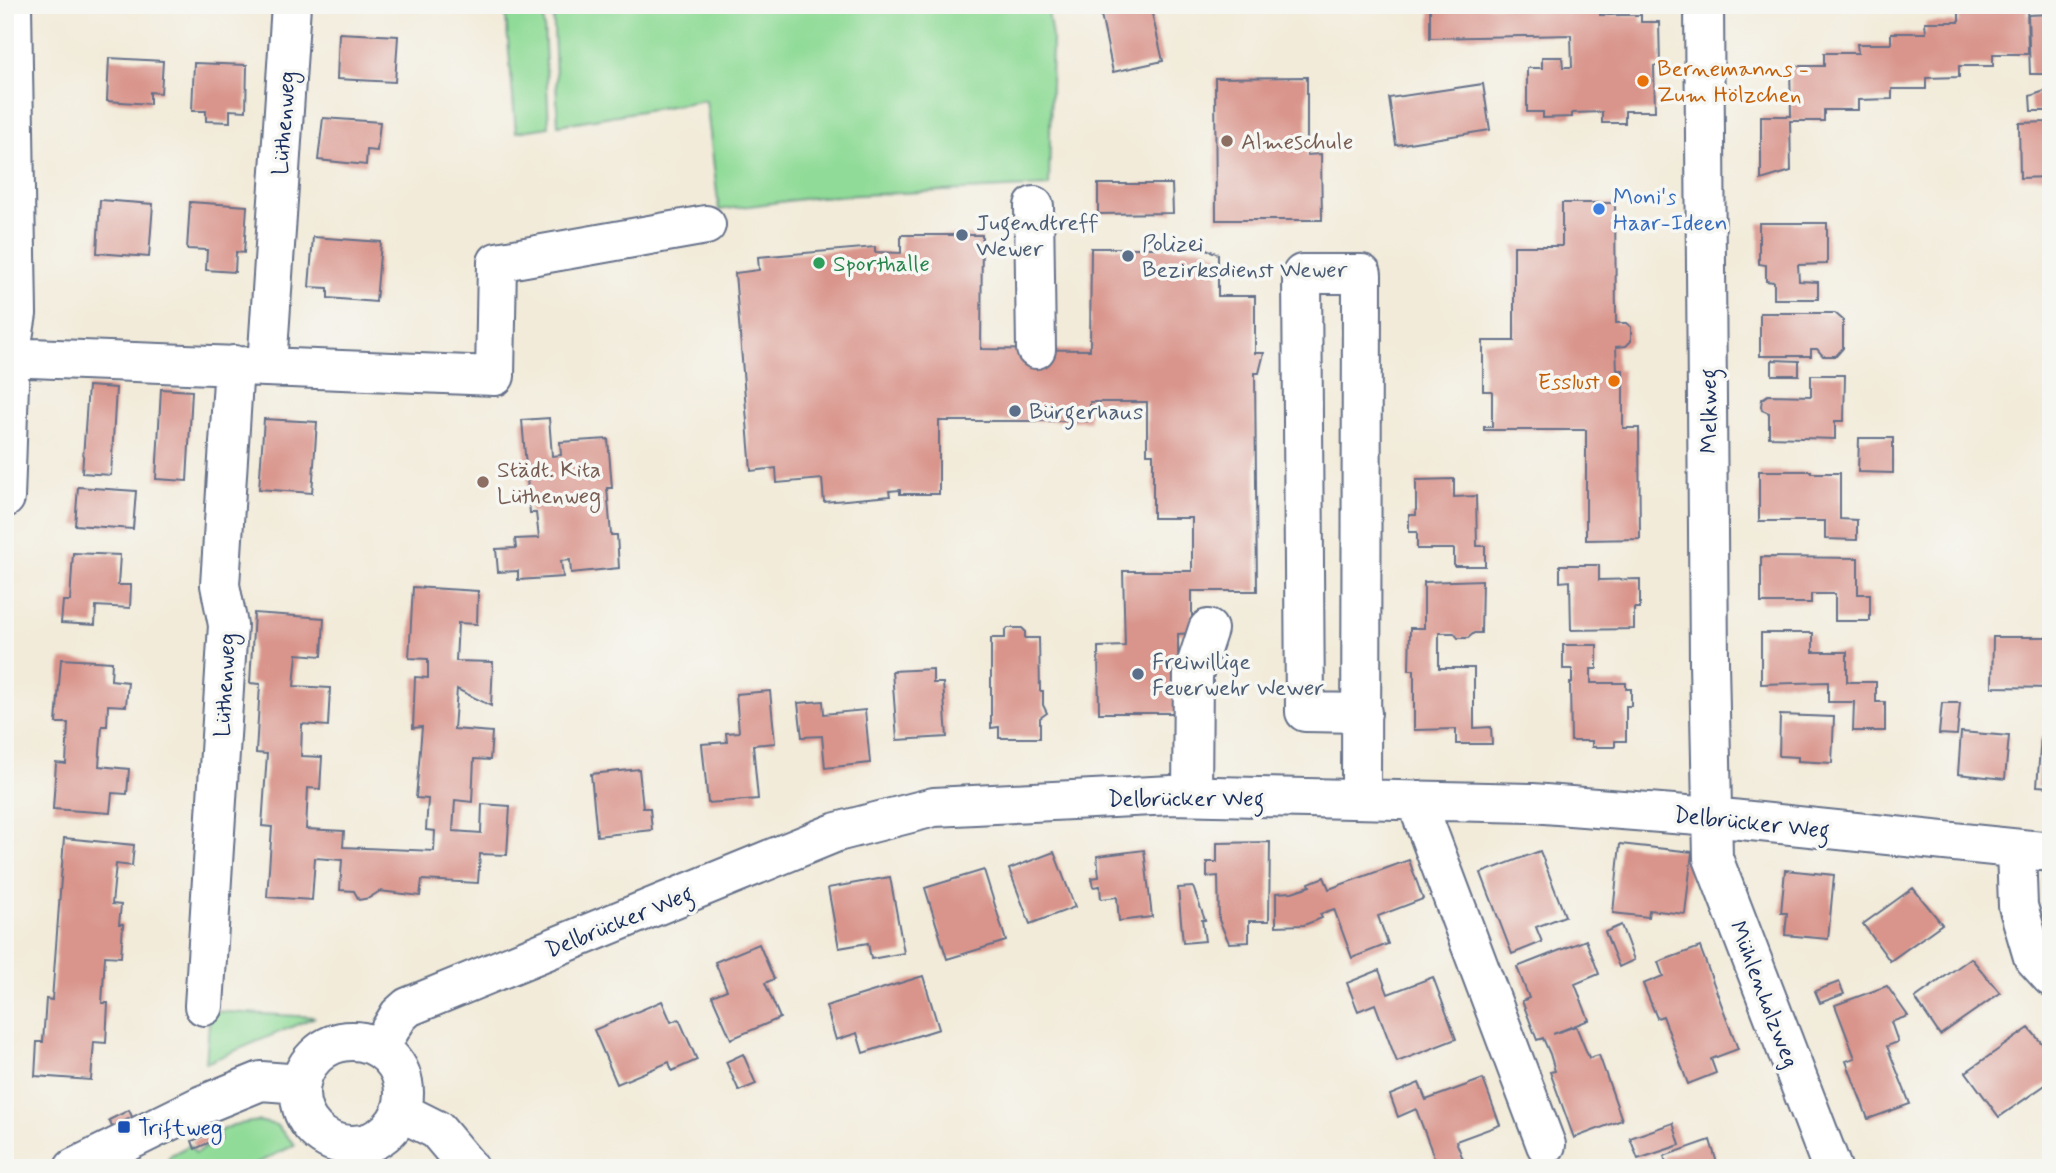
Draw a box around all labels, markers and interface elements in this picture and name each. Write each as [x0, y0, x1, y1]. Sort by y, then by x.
place label: Bernemanns - Zum Hölzchen [1657, 55, 1809, 111]
street label: Lüthenweg [266, 70, 306, 176]
marker: Bernemanns - Zum Hölzchen [1635, 73, 1651, 89]
place label: Almeschule [1241, 128, 1353, 158]
marker: Almeschule [1219, 133, 1235, 149]
place label: Moni's Haar-Ideen [1613, 183, 1728, 239]
marker: Moni's Haar-Ideen [1591, 201, 1607, 217]
place label: Jugendtreff Wewer [976, 209, 1099, 265]
marker: Jugendtreff Wewer [954, 227, 970, 243]
place label: Polizei Bezirksdienst Wewer [1142, 230, 1348, 286]
marker: Polizei Bezirksdienst Wewer [1120, 248, 1136, 264]
place label: Sporthalle [833, 250, 930, 280]
marker: Sporthalle [811, 255, 827, 271]
place label: Esslust [1538, 368, 1600, 398]
street label: Melkweg [1695, 368, 1727, 454]
marker: Esslust [1606, 373, 1622, 389]
place label: Bürgerhaus [1029, 398, 1143, 430]
marker: Bürgerhaus [1007, 403, 1023, 419]
place label: Städt. Kita Lüthenweg [497, 456, 601, 514]
marker: Städt. Kita Lüthenweg [475, 474, 491, 490]
street label: Lüthenweg [208, 632, 246, 738]
place label: Freiwillige Feuerwehr Wewer [1152, 648, 1324, 704]
marker: Freiwillige Feuerwehr Wewer [1130, 666, 1146, 682]
street label: Delbrücker Weg [1108, 785, 1264, 817]
street label: Delbrücker Weg [1672, 801, 1831, 849]
street label: Delbrücker Weg [541, 880, 699, 968]
street label: Mühlenholzweg [1721, 917, 1805, 1073]
place label: Triftweg [138, 1114, 223, 1146]
marker: Triftweg [116, 1119, 132, 1135]

